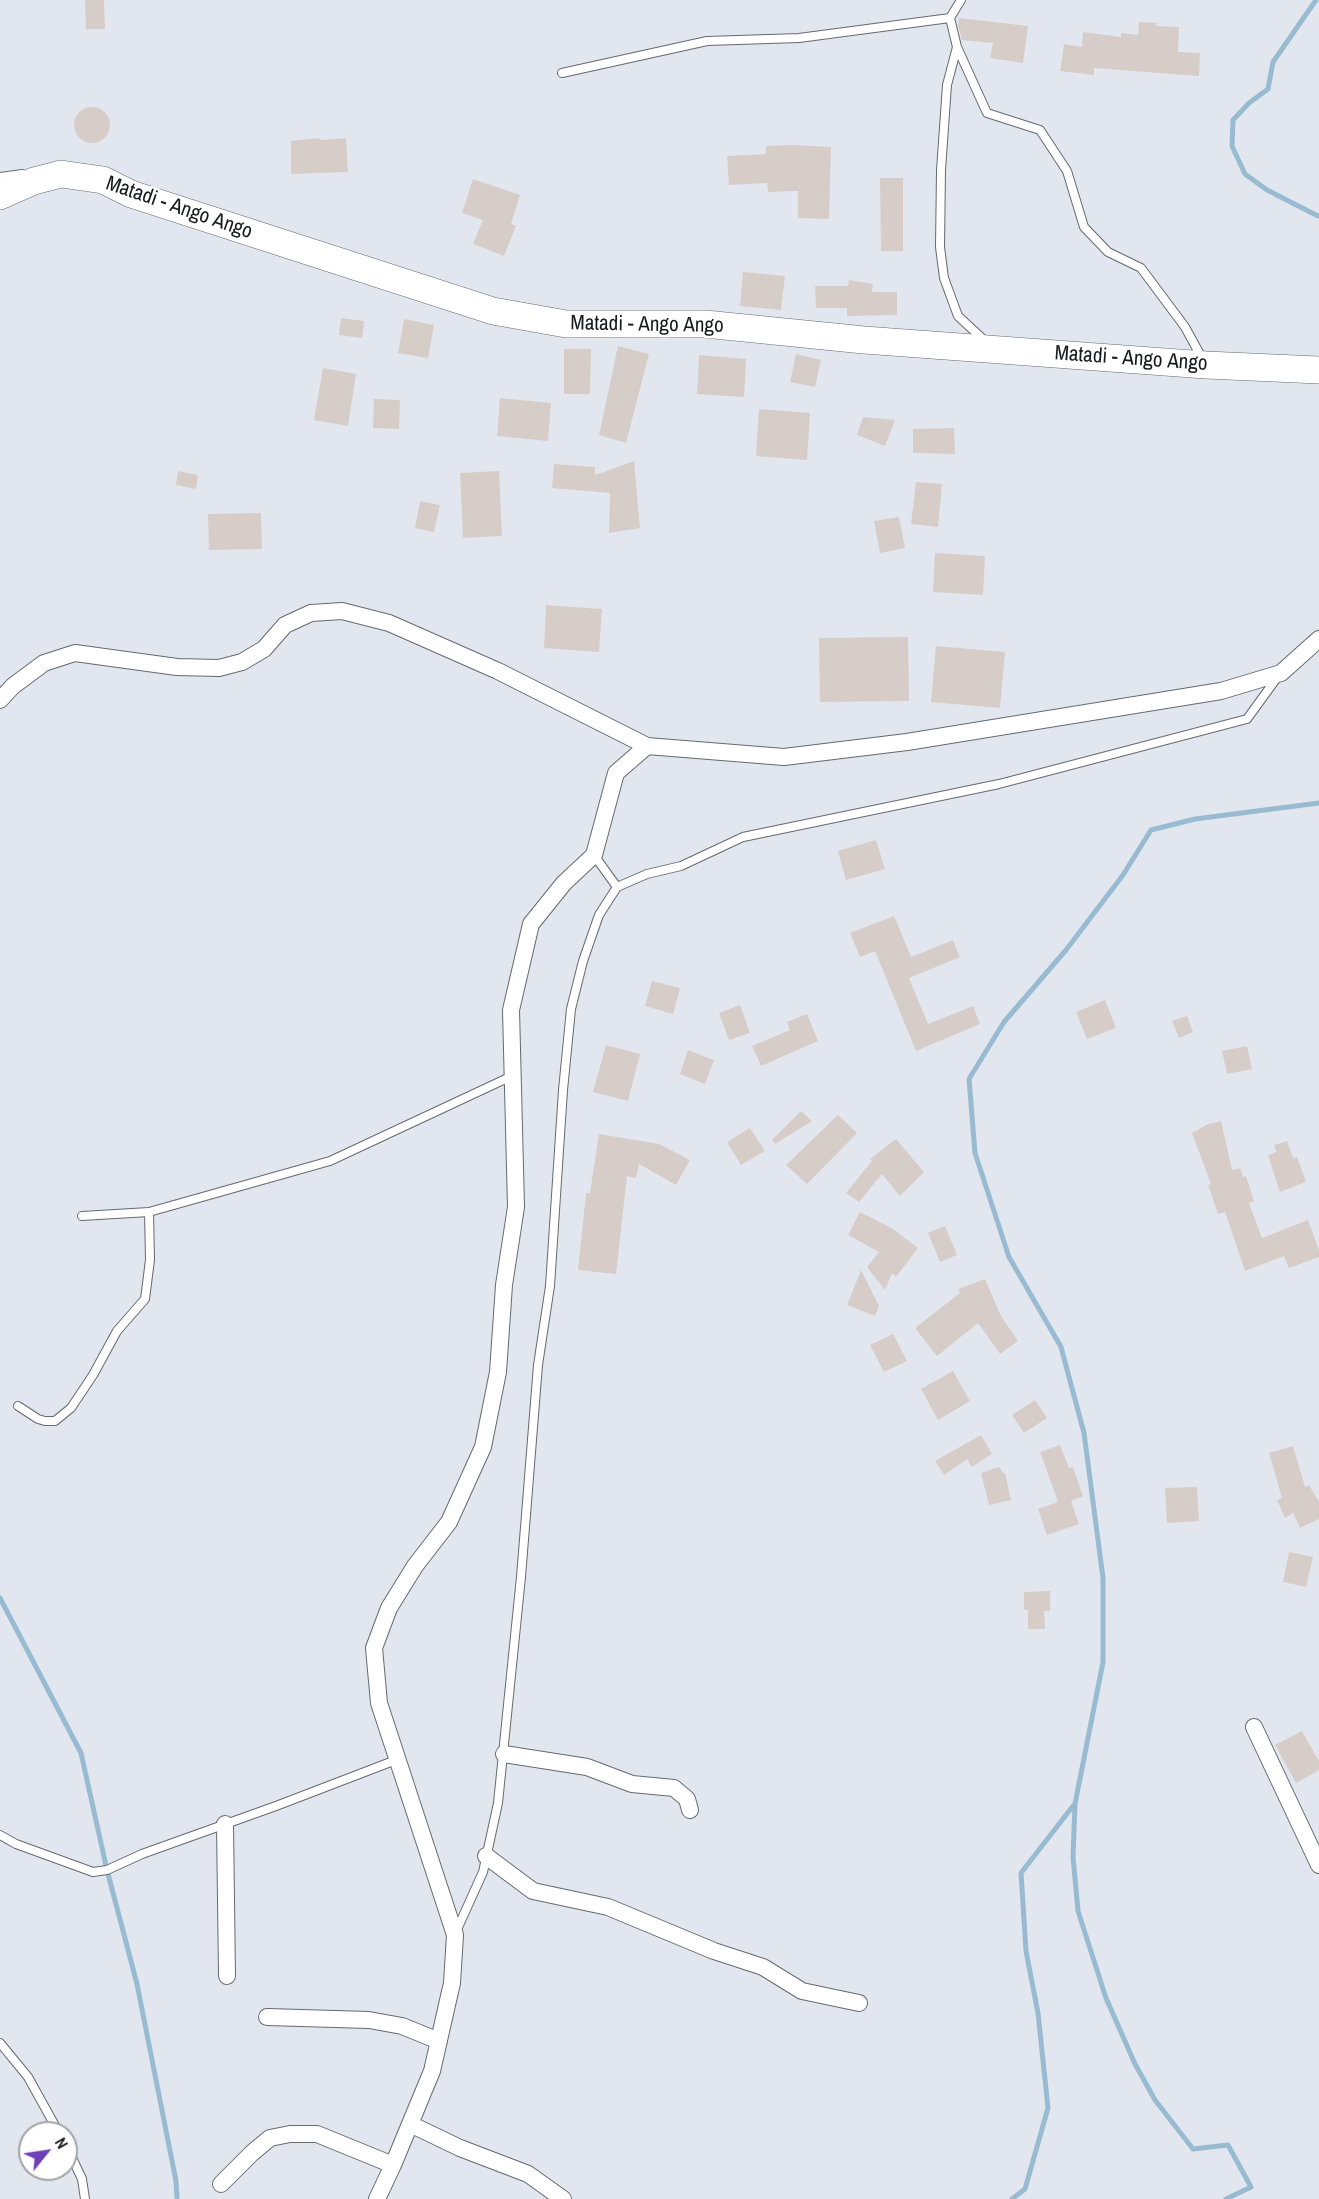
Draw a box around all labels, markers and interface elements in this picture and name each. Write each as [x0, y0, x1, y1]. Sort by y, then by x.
street label: Matadi - Ango Ango [102, 171, 256, 245]
street label: Matadi - Ango Ango [570, 311, 724, 339]
street label: Matadi - Ango Ango [1054, 341, 1208, 377]
north arrow [18, 2121, 78, 2181]
text: N [50, 2133, 74, 2153]

